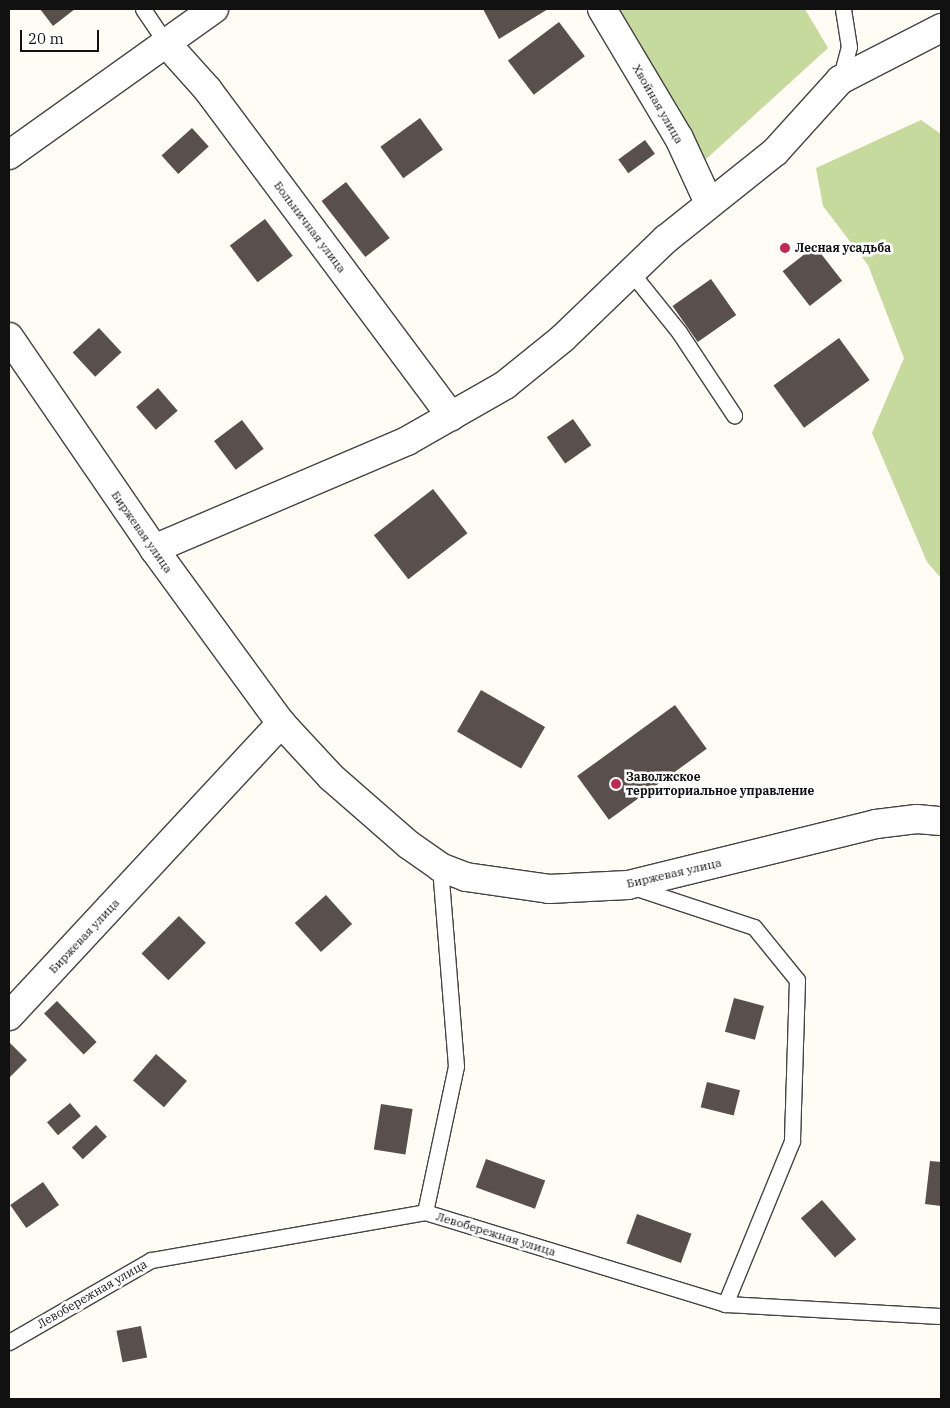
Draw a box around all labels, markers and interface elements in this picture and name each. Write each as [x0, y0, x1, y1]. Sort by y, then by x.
scale bar [22, 20, 101, 52]
text: 20 m [28, 29, 64, 48]
street label: Хвойная улица [629, 62, 687, 146]
street label: Больничная улица [271, 178, 349, 276]
place label: Лесная усадьба [795, 241, 891, 255]
marker: Лесная усадьба [779, 242, 791, 254]
street label: Биржевая улица [108, 488, 176, 576]
place label: Заволжское территориальное управление [626, 770, 814, 798]
marker: Заволжское территориальное управление [610, 778, 622, 790]
street label: Биржевая улица [625, 855, 723, 891]
street label: Биржевая улица [46, 896, 122, 976]
street label: Левобережная улица [434, 1209, 558, 1259]
street label: Левобережная улица [35, 1257, 149, 1331]

